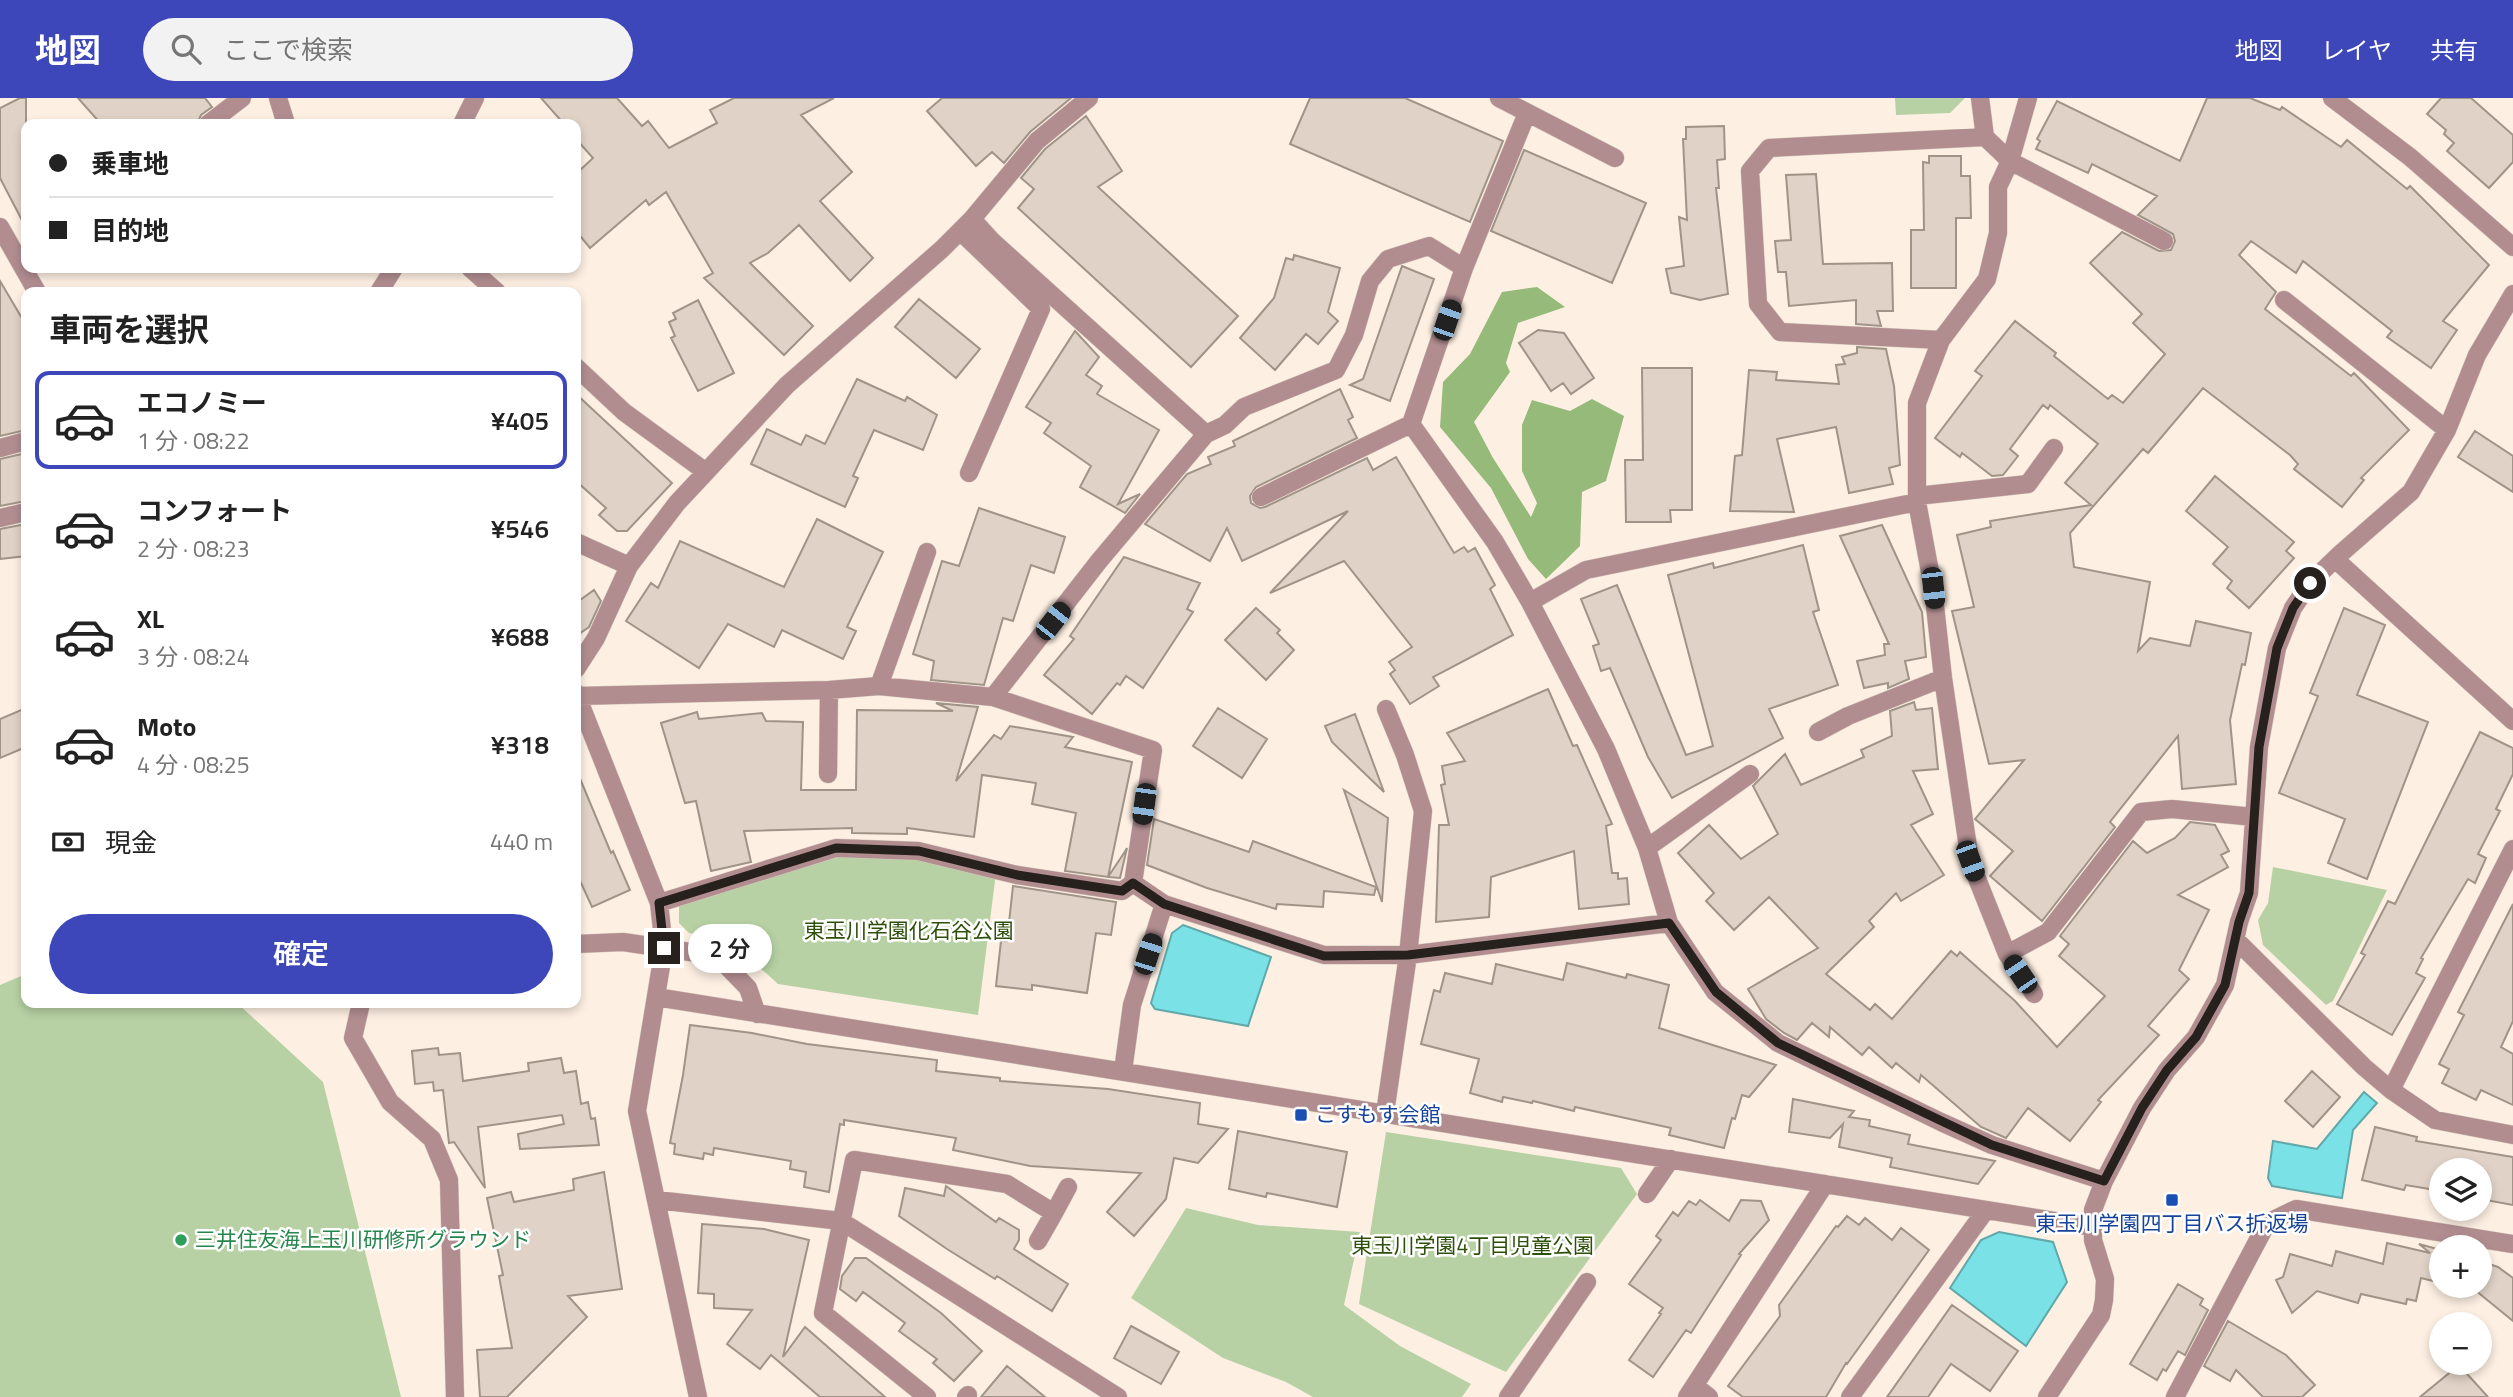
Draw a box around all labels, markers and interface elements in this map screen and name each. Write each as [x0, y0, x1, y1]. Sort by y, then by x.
search box [143, 18, 633, 81]
text: 地図 [35, 25, 101, 75]
icon: search [167, 30, 205, 68]
text: ここで検索 [223, 30, 353, 69]
text: 地図 [2235, 32, 2283, 68]
text: レイヤ [2321, 32, 2392, 68]
text: 共有 [2430, 32, 2478, 68]
text: 乗車地 [91, 144, 169, 183]
text: 目的地 [91, 211, 169, 250]
car [1431, 297, 1464, 343]
text: 車両を選択 [49, 305, 209, 353]
text: エコノミー [137, 383, 267, 422]
icon: car [53, 389, 116, 452]
text: ¥405 [491, 401, 549, 440]
text: 1 分 · 08:22 [137, 423, 250, 458]
text: コンフォート [137, 491, 292, 530]
icon: car [53, 497, 116, 560]
text: ¥546 [491, 509, 549, 548]
text: 2 分 · 08:23 [137, 531, 250, 566]
car [1921, 566, 1946, 610]
route start [2294, 567, 2326, 599]
car [1032, 598, 1075, 644]
text: XL [137, 599, 164, 638]
icon: car [53, 605, 116, 668]
text: ¥688 [491, 617, 549, 656]
text: 3 分 · 08:24 [137, 639, 250, 674]
text: Moto [137, 707, 196, 746]
icon: car [53, 713, 116, 776]
text: ¥318 [491, 725, 549, 764]
text: 4 分 · 08:25 [137, 747, 250, 782]
car [1131, 782, 1158, 826]
icon: cash [49, 823, 87, 861]
text: 現金 [105, 823, 157, 862]
text: 440 m [490, 824, 553, 859]
car [1953, 838, 1988, 884]
button: 確定 [49, 914, 553, 994]
park label: 東玉川学園化石谷公園 [804, 914, 1014, 946]
callout: 2 分 [688, 924, 772, 972]
text: 2 分 [710, 931, 750, 966]
car [1132, 931, 1165, 977]
route end [648, 932, 680, 964]
car [2000, 951, 2041, 997]
place label: こすもす会館 [1315, 1098, 1441, 1130]
marker: こすもす会館 [1293, 1107, 1309, 1123]
map controls [2429, 1158, 2492, 1375]
button: layers [2429, 1158, 2492, 1221]
marker: 東玉川学園四丁目バス折返場 [2164, 1192, 2180, 1208]
place label: 東玉川学園四丁目バス折返場 [2036, 1207, 2309, 1239]
place label: 三井住友海上玉川研修所グラウンド [195, 1223, 531, 1255]
park label: 東玉川学園4丁目児童公園 [1352, 1229, 1594, 1261]
marker: 三井住友海上玉川研修所グラウンド [173, 1232, 189, 1248]
button: + [2429, 1235, 2492, 1298]
button: − [2429, 1312, 2492, 1375]

